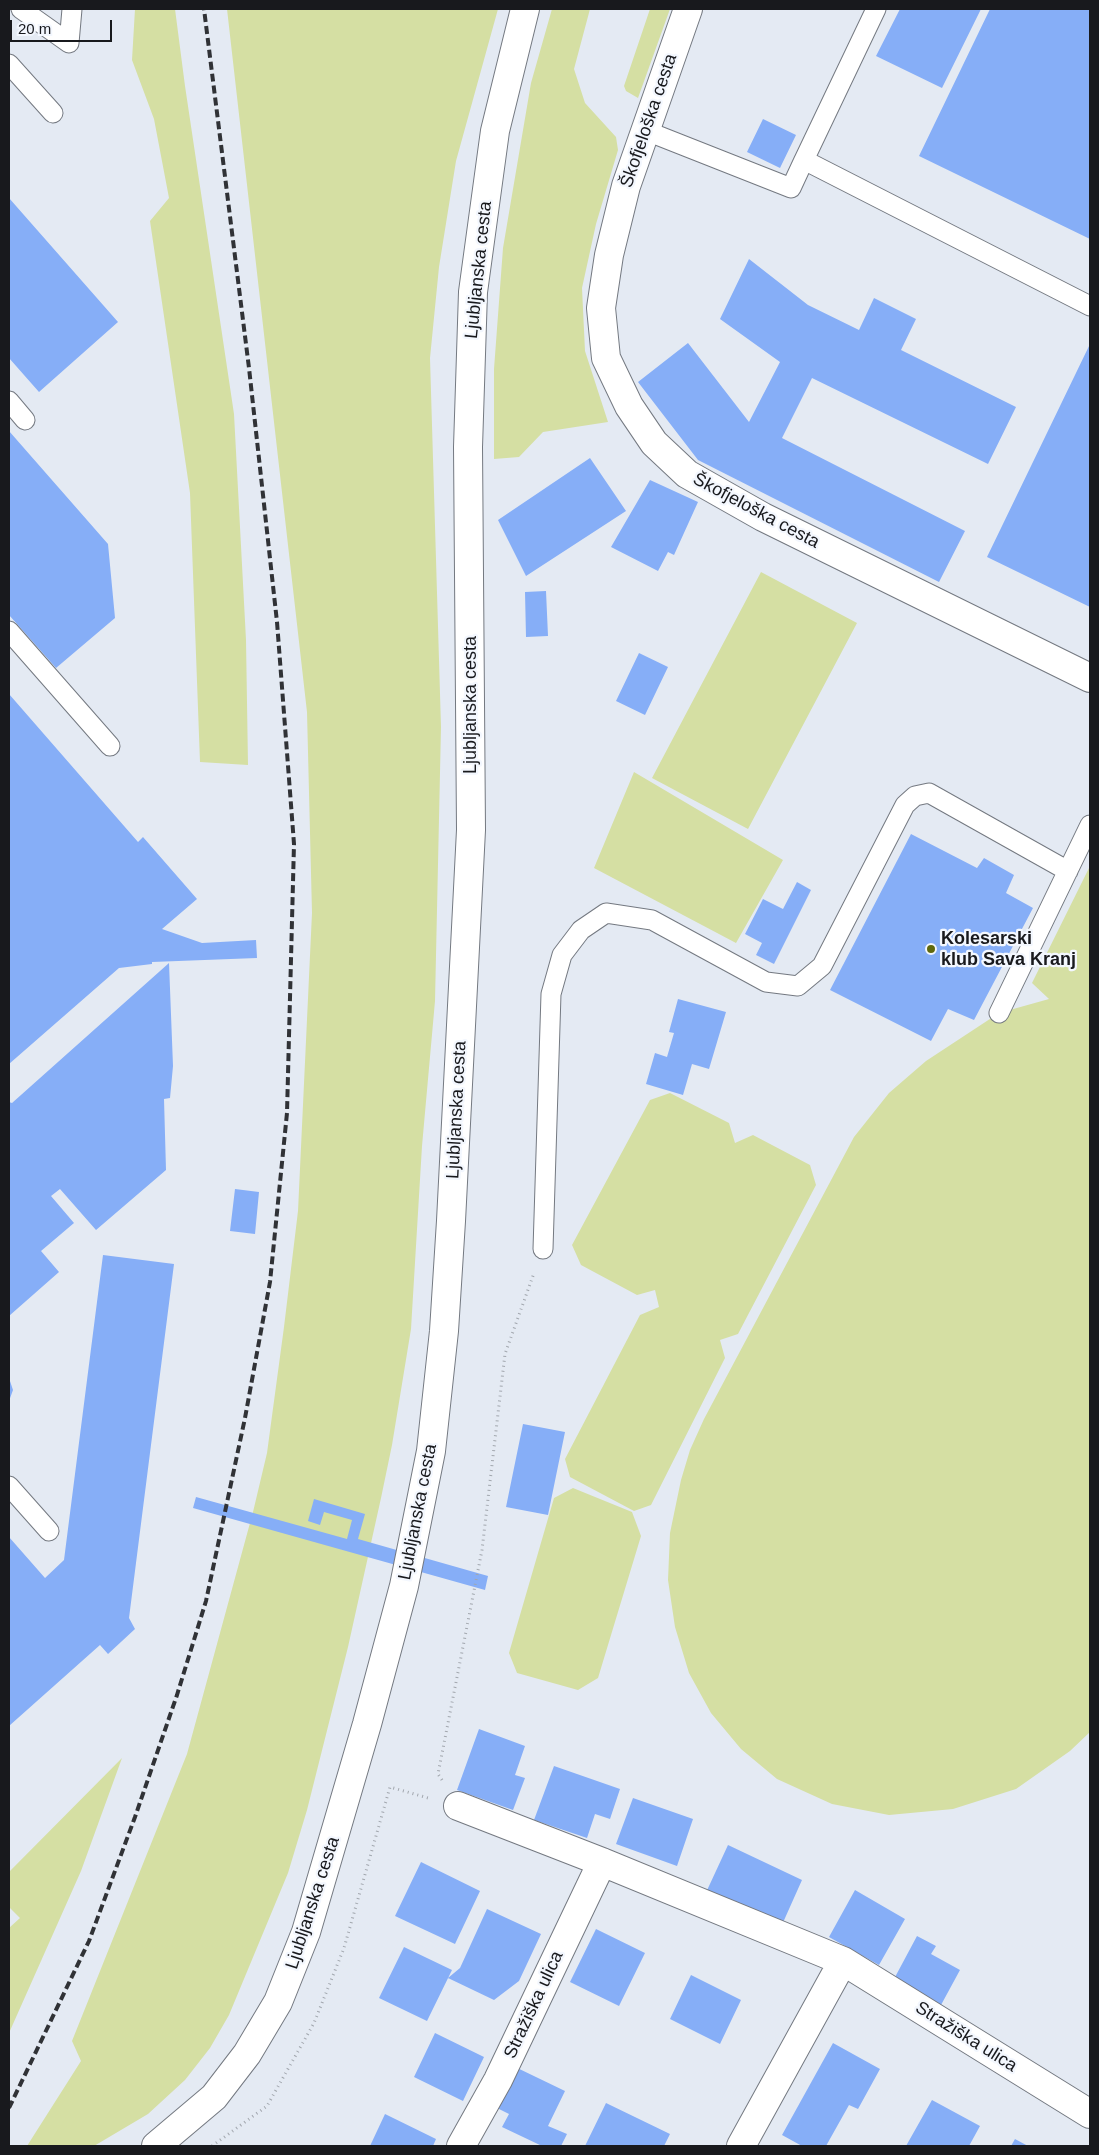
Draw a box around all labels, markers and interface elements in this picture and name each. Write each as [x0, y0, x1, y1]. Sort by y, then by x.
scale bar [12, 10, 115, 42]
text: 20 m [18, 20, 51, 37]
street label: Škofjeloška cesta [616, 51, 682, 191]
street label: Ljubljanska cesta [461, 200, 497, 340]
street label: Škofjeloška cesta [689, 469, 823, 553]
street label: Ljubljanska cesta [460, 636, 482, 774]
place label: Kolesarski klub Sava Kranj [941, 928, 1076, 971]
marker: Kolesarski klub Sava Kranj [925, 943, 937, 955]
street label: Ljubljanska cesta [443, 1040, 471, 1180]
street label: Ljubljanska cesta [394, 1442, 442, 1582]
street label: Ljubljanska cesta [281, 1834, 345, 1972]
street label: Stražiška ulica [500, 1948, 568, 2062]
street label: Stražiška ulica [911, 1997, 1021, 2077]

